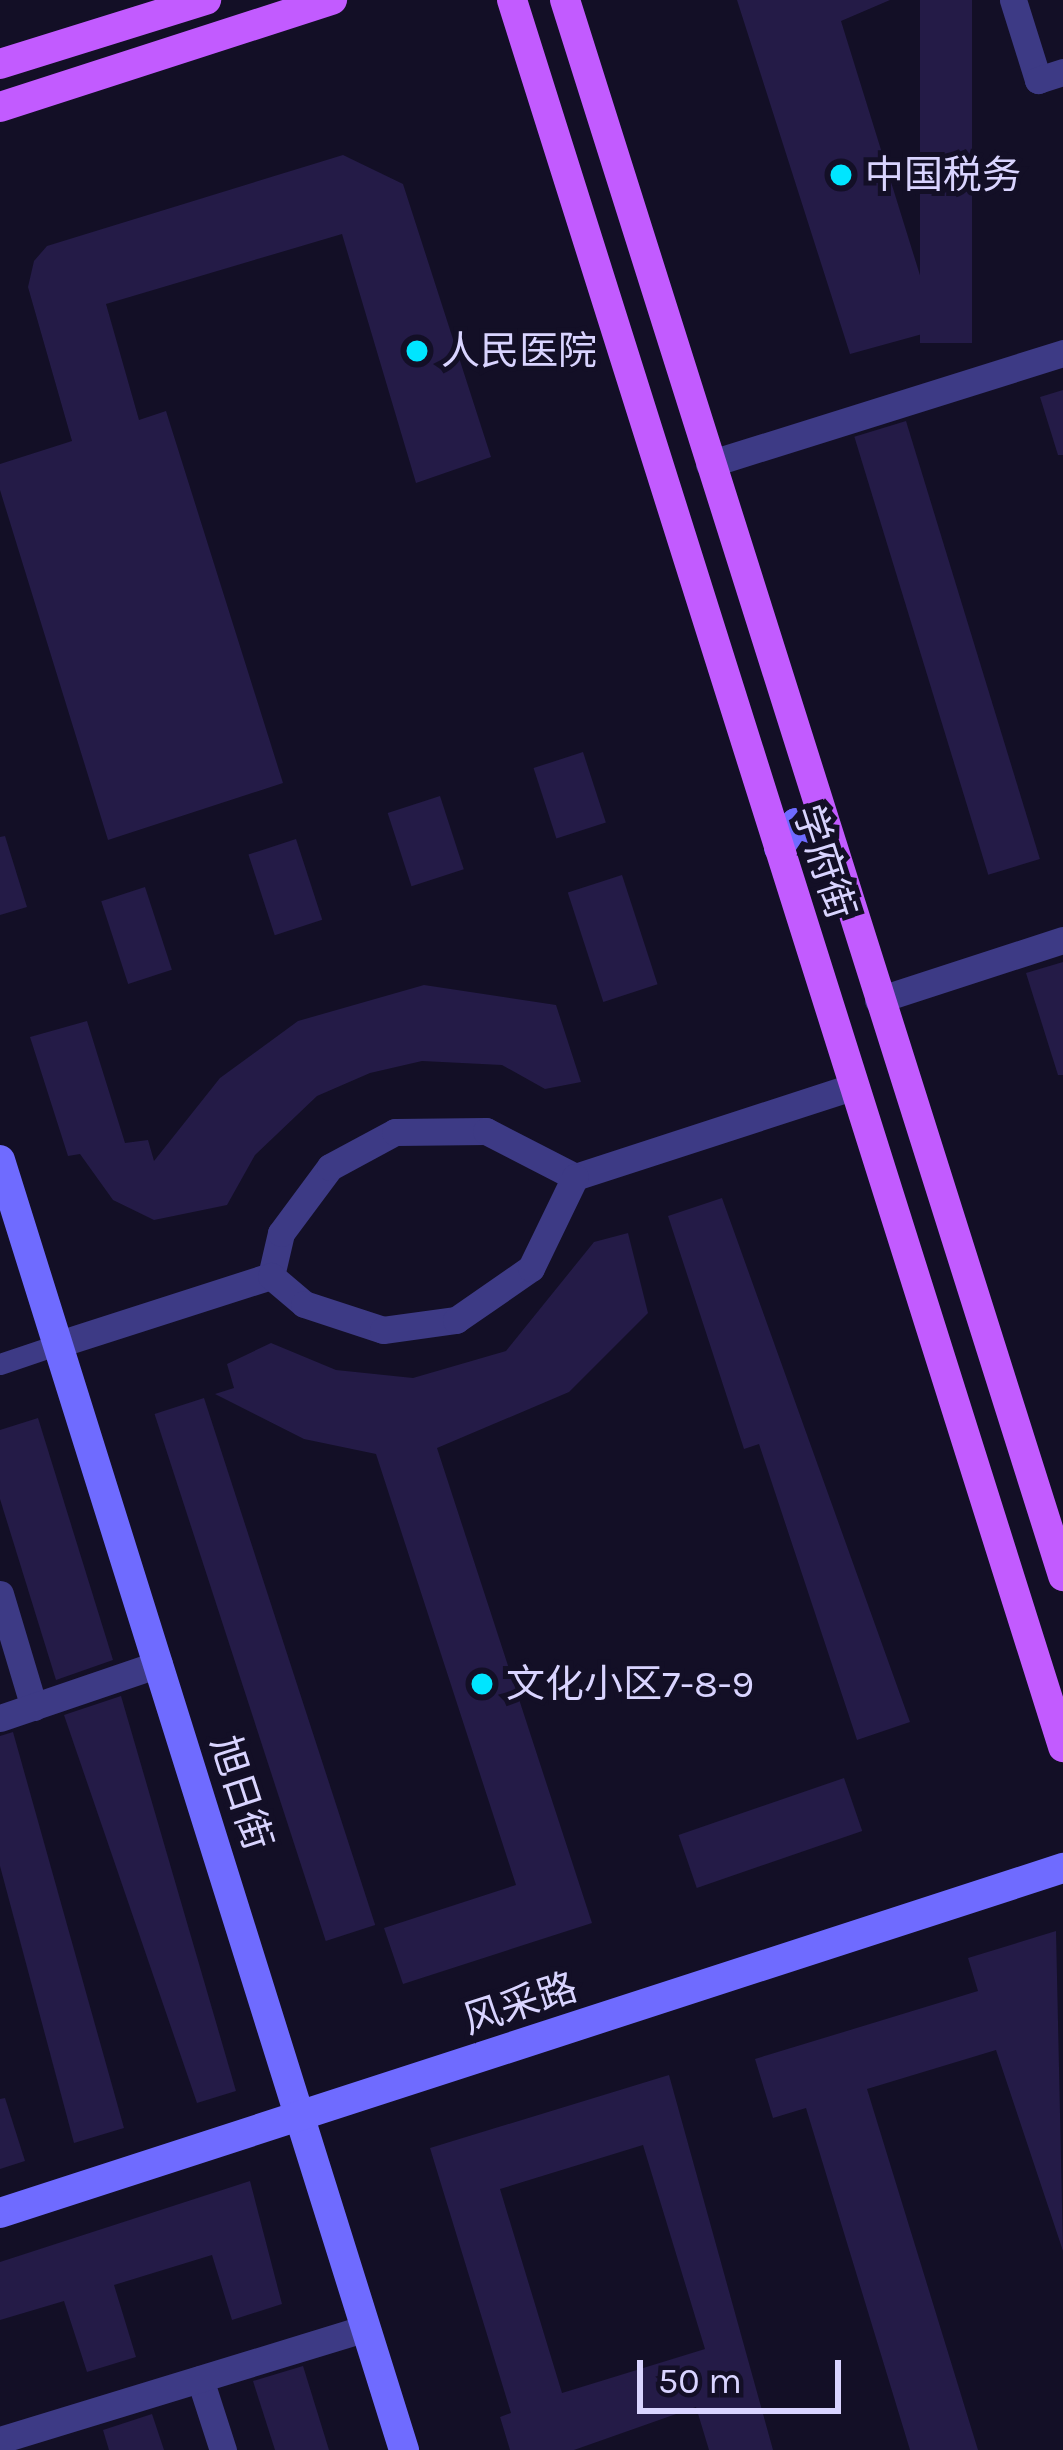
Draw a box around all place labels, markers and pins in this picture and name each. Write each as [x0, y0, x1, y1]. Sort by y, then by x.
place label: 中国税务 [865, 152, 1021, 198]
marker: 中国税务 [828, 162, 854, 188]
place label: 人民医院 [441, 328, 597, 374]
marker: 人民医院 [404, 338, 430, 364]
place label: 文化小区7-8-9 [506, 1661, 754, 1707]
marker: 文化小区7-8-9 [469, 1671, 495, 1697]

